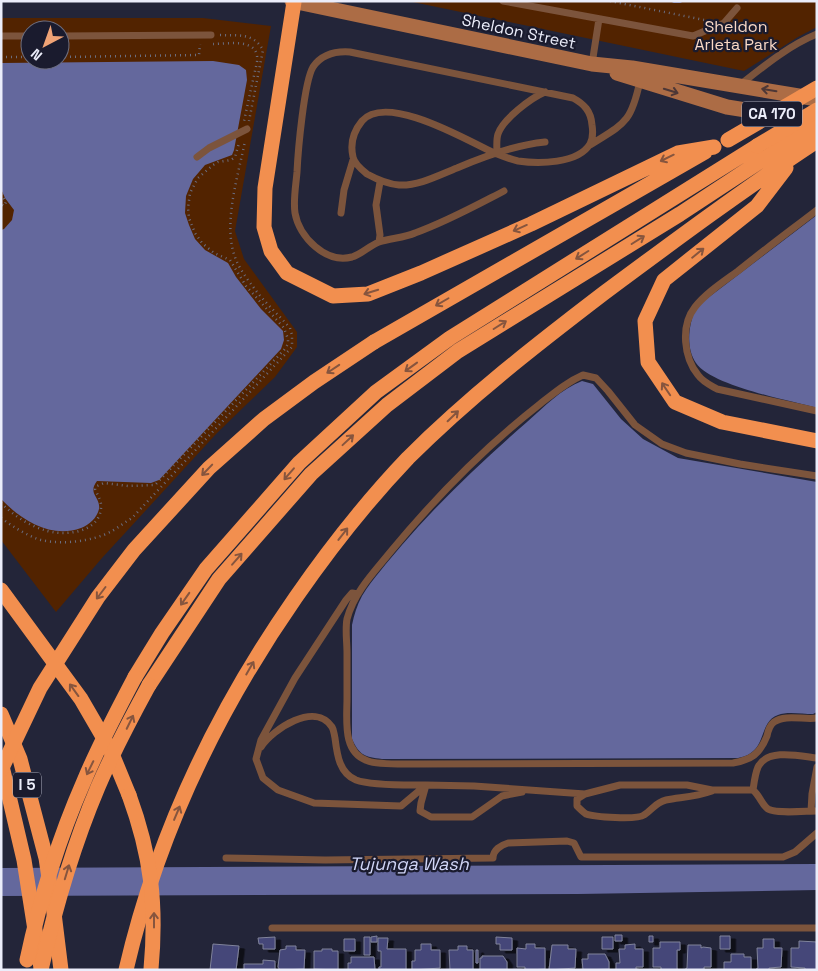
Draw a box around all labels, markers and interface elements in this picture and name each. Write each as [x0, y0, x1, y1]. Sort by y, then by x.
street label: Sheldon Street [460, 9, 578, 54]
park label: Sheldon Arleta Park [694, 16, 778, 55]
north arrow [20, 20, 70, 70]
text: N [27, 45, 46, 65]
one-way arrow [761, 85, 777, 95]
one-way arrow [663, 86, 679, 96]
road number: CA 170 [742, 102, 802, 126]
one-way arrow [660, 154, 675, 164]
one-way arrow [513, 224, 528, 234]
one-way arrow [631, 235, 645, 245]
one-way arrow [691, 247, 704, 258]
one-way arrow [576, 251, 590, 261]
one-way arrow [363, 288, 379, 297]
one-way arrow [436, 298, 450, 308]
one-way arrow [492, 320, 506, 330]
one-way arrow [404, 362, 418, 372]
one-way arrow [327, 364, 341, 374]
one-way arrow [661, 382, 671, 396]
one-way arrow [447, 410, 460, 422]
one-way arrow [342, 434, 355, 446]
one-way arrow [201, 464, 213, 476]
one-way arrow [283, 468, 295, 481]
one-way arrow [337, 528, 348, 541]
one-way arrow [232, 552, 243, 565]
one-way arrow [96, 586, 106, 600]
one-way arrow [180, 592, 190, 606]
one-way arrow [245, 660, 255, 675]
one-way arrow [69, 683, 79, 697]
one-way arrow [125, 715, 135, 730]
one-way arrow [85, 760, 94, 775]
road number: I 5 [13, 772, 41, 798]
one-way arrow [173, 806, 183, 821]
water label: Tujunga Wash [349, 852, 470, 875]
one-way arrow [63, 864, 73, 880]
one-way arrow [149, 913, 159, 929]

